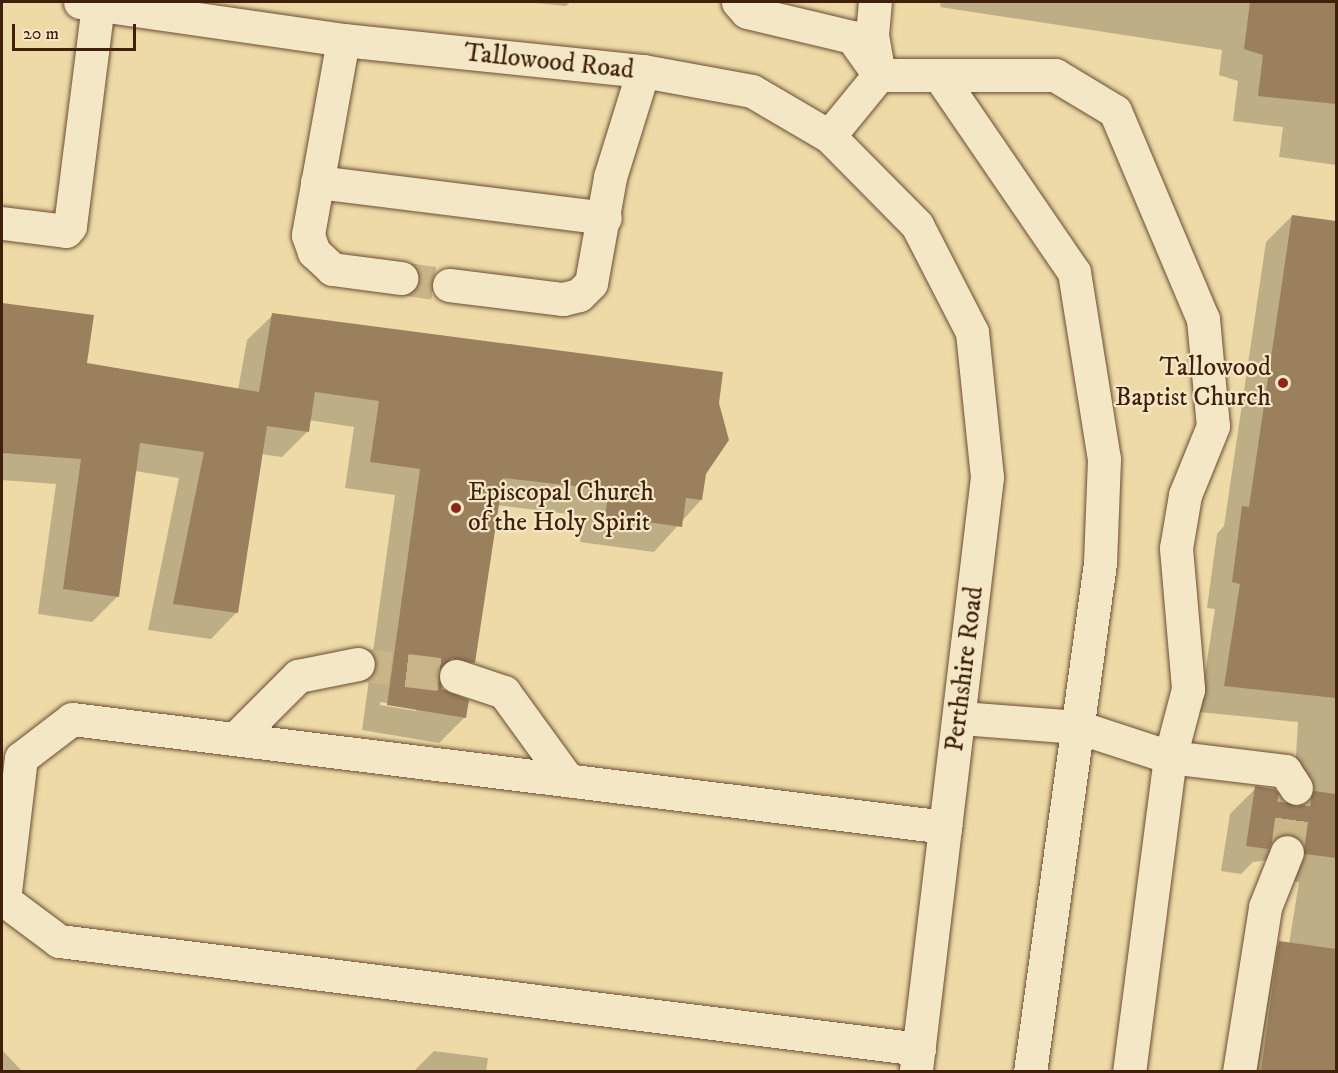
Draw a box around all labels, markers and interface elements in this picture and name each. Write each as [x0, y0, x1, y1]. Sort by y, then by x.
scale bar [15, 12, 140, 50]
text: 20 m [23, 23, 59, 45]
street label: Tallowood Road [462, 38, 636, 86]
place label: Tallowood Baptist Church [1115, 352, 1271, 414]
marker: Tallowood Baptist Church [1276, 376, 1290, 390]
place label: Episcopal Church of the Holy Spirit [468, 477, 654, 538]
marker: Episcopal Church of the Holy Spirit [449, 501, 463, 515]
street label: Perthshire Road [939, 585, 991, 753]

